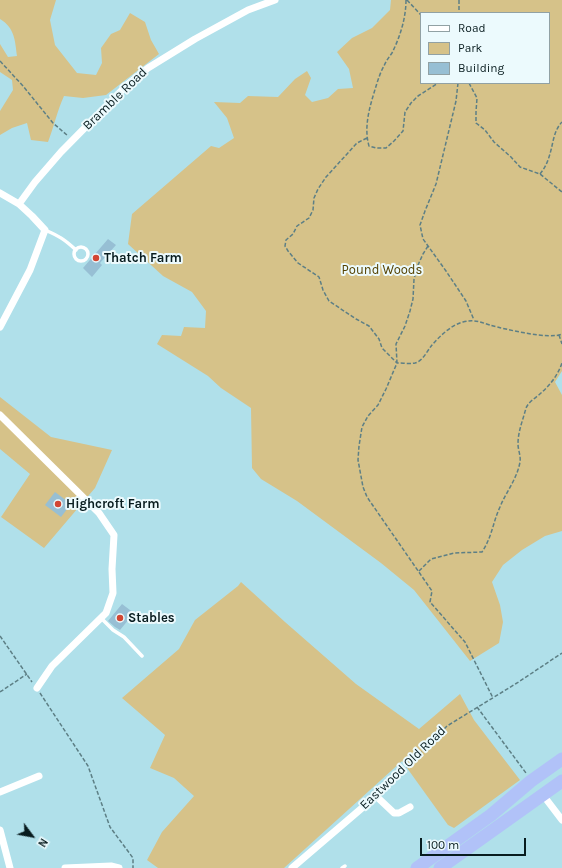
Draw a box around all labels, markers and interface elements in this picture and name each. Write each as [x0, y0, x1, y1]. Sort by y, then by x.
legend [420, 12, 550, 84]
text: Road [458, 21, 486, 35]
text: Park [458, 41, 482, 55]
text: Building [458, 61, 504, 75]
street label: Bramble Road [80, 65, 150, 133]
place label: Thatch Farm [104, 250, 182, 266]
marker: Thatch Farm [91, 253, 101, 263]
park label: Pound Woods [342, 262, 422, 278]
place label: Highcroft Farm [66, 496, 159, 512]
marker: Highcroft Farm [53, 499, 63, 509]
place label: Stables [128, 610, 175, 626]
marker: Stables [115, 613, 125, 623]
street label: Eastwood Old Road [357, 723, 449, 813]
north arrow [12, 816, 52, 856]
scale bar [422, 830, 528, 856]
text: N [35, 836, 50, 849]
text: 100 m [427, 838, 459, 852]

